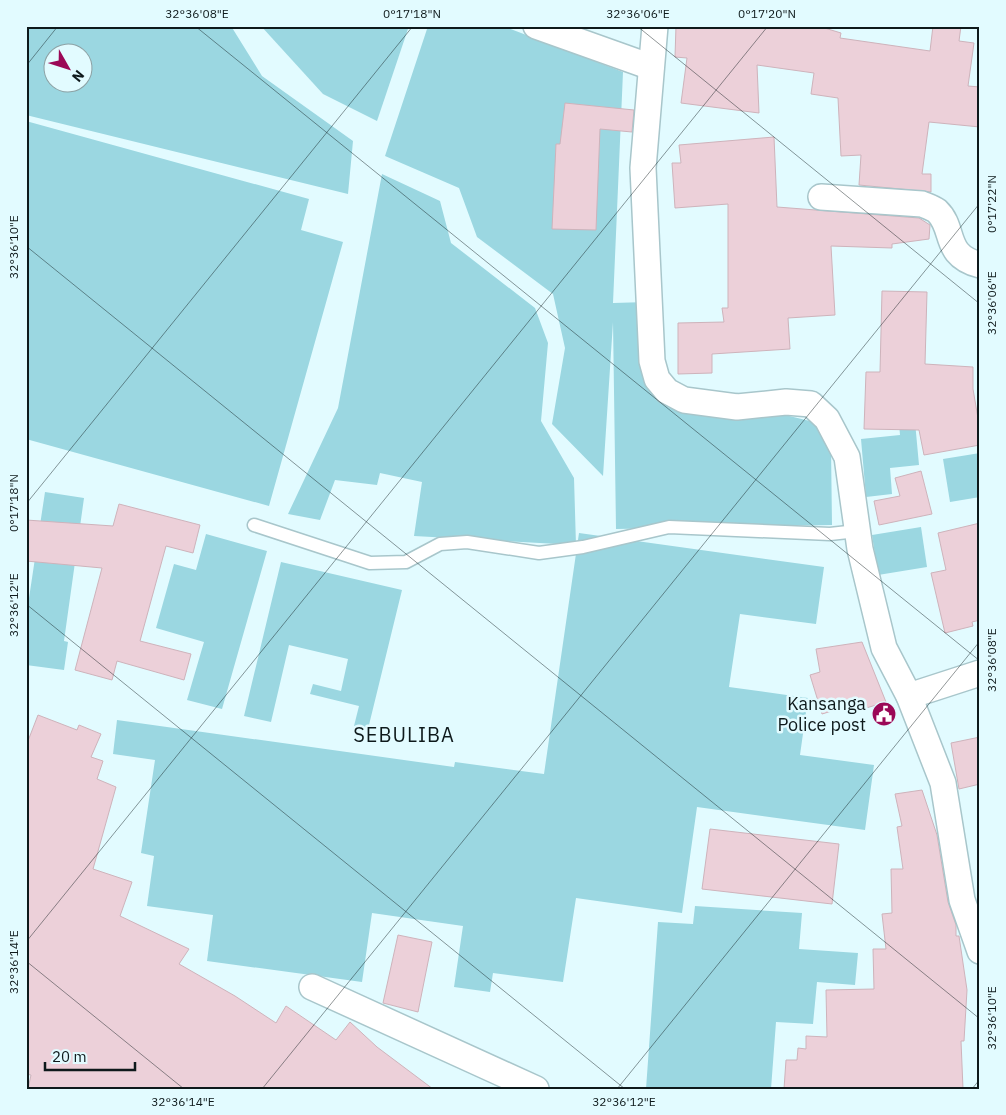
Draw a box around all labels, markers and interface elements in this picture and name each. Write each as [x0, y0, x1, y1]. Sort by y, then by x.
text: 32°36'08"E [165, 6, 229, 21]
text: 0°17'18"N [383, 6, 441, 21]
text: 32°36'06"E [606, 6, 670, 21]
text: 0°17'20"N [738, 6, 796, 21]
north arrow [42, 42, 92, 92]
text: N [68, 67, 88, 86]
text: 0°17'22"N [984, 175, 999, 233]
text: 32°36'10"E [6, 215, 21, 279]
text: 32°36'06"E [984, 271, 999, 335]
text: 0°17'18"N [6, 474, 21, 532]
text: 32°36'12"E [6, 573, 21, 637]
text: 32°36'08"E [984, 628, 999, 692]
place label: Kansanga Police post [777, 692, 866, 736]
public building icon: Kansanga Police post [871, 701, 897, 727]
district label: SEBULIBA [353, 721, 455, 748]
text: 32°36'14"E [6, 930, 21, 994]
text: 32°36'10"E [984, 986, 999, 1050]
scale bar [45, 1040, 135, 1072]
text: 20 m [52, 1047, 87, 1066]
text: 32°36'14"E [151, 1094, 215, 1109]
text: 32°36'12"E [592, 1094, 656, 1109]

